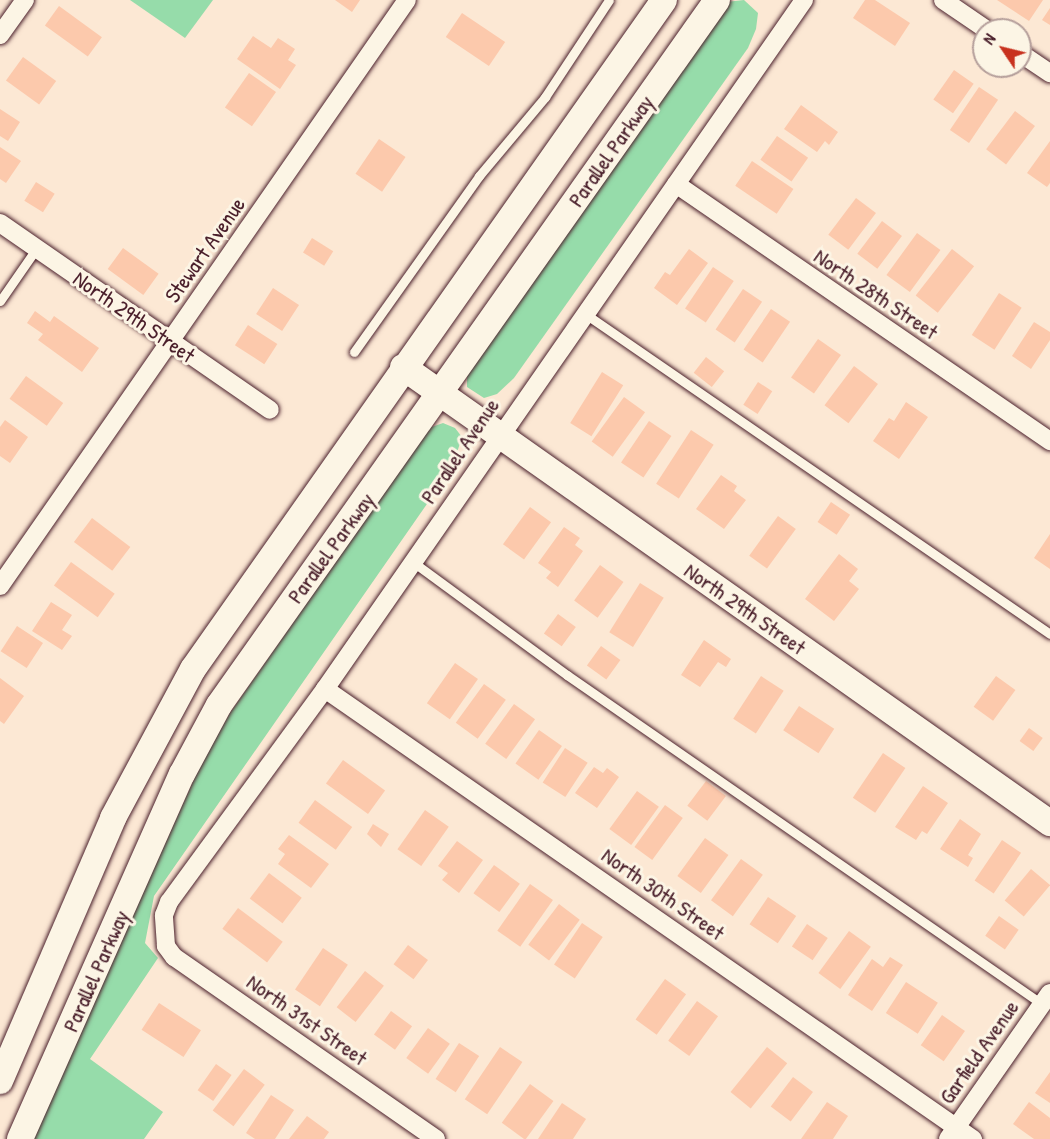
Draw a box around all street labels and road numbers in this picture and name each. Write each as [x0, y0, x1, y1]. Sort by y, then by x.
street label: Parallel Parkway [563, 90, 659, 212]
street label: Stewart Avenue [159, 192, 251, 308]
street label: North 28th Street [809, 243, 943, 345]
street label: North 29th Street [68, 265, 200, 369]
street label: Parallel Avenue [415, 393, 505, 509]
street label: Parallel Parkway [282, 488, 380, 608]
street label: North 29th Street [679, 557, 811, 661]
street label: North 30th Street [597, 842, 729, 946]
street label: Parallel Parkway [57, 906, 135, 1036]
street label: North 31st Street [242, 969, 372, 1071]
street label: Garfield Avenue [934, 995, 1024, 1109]

